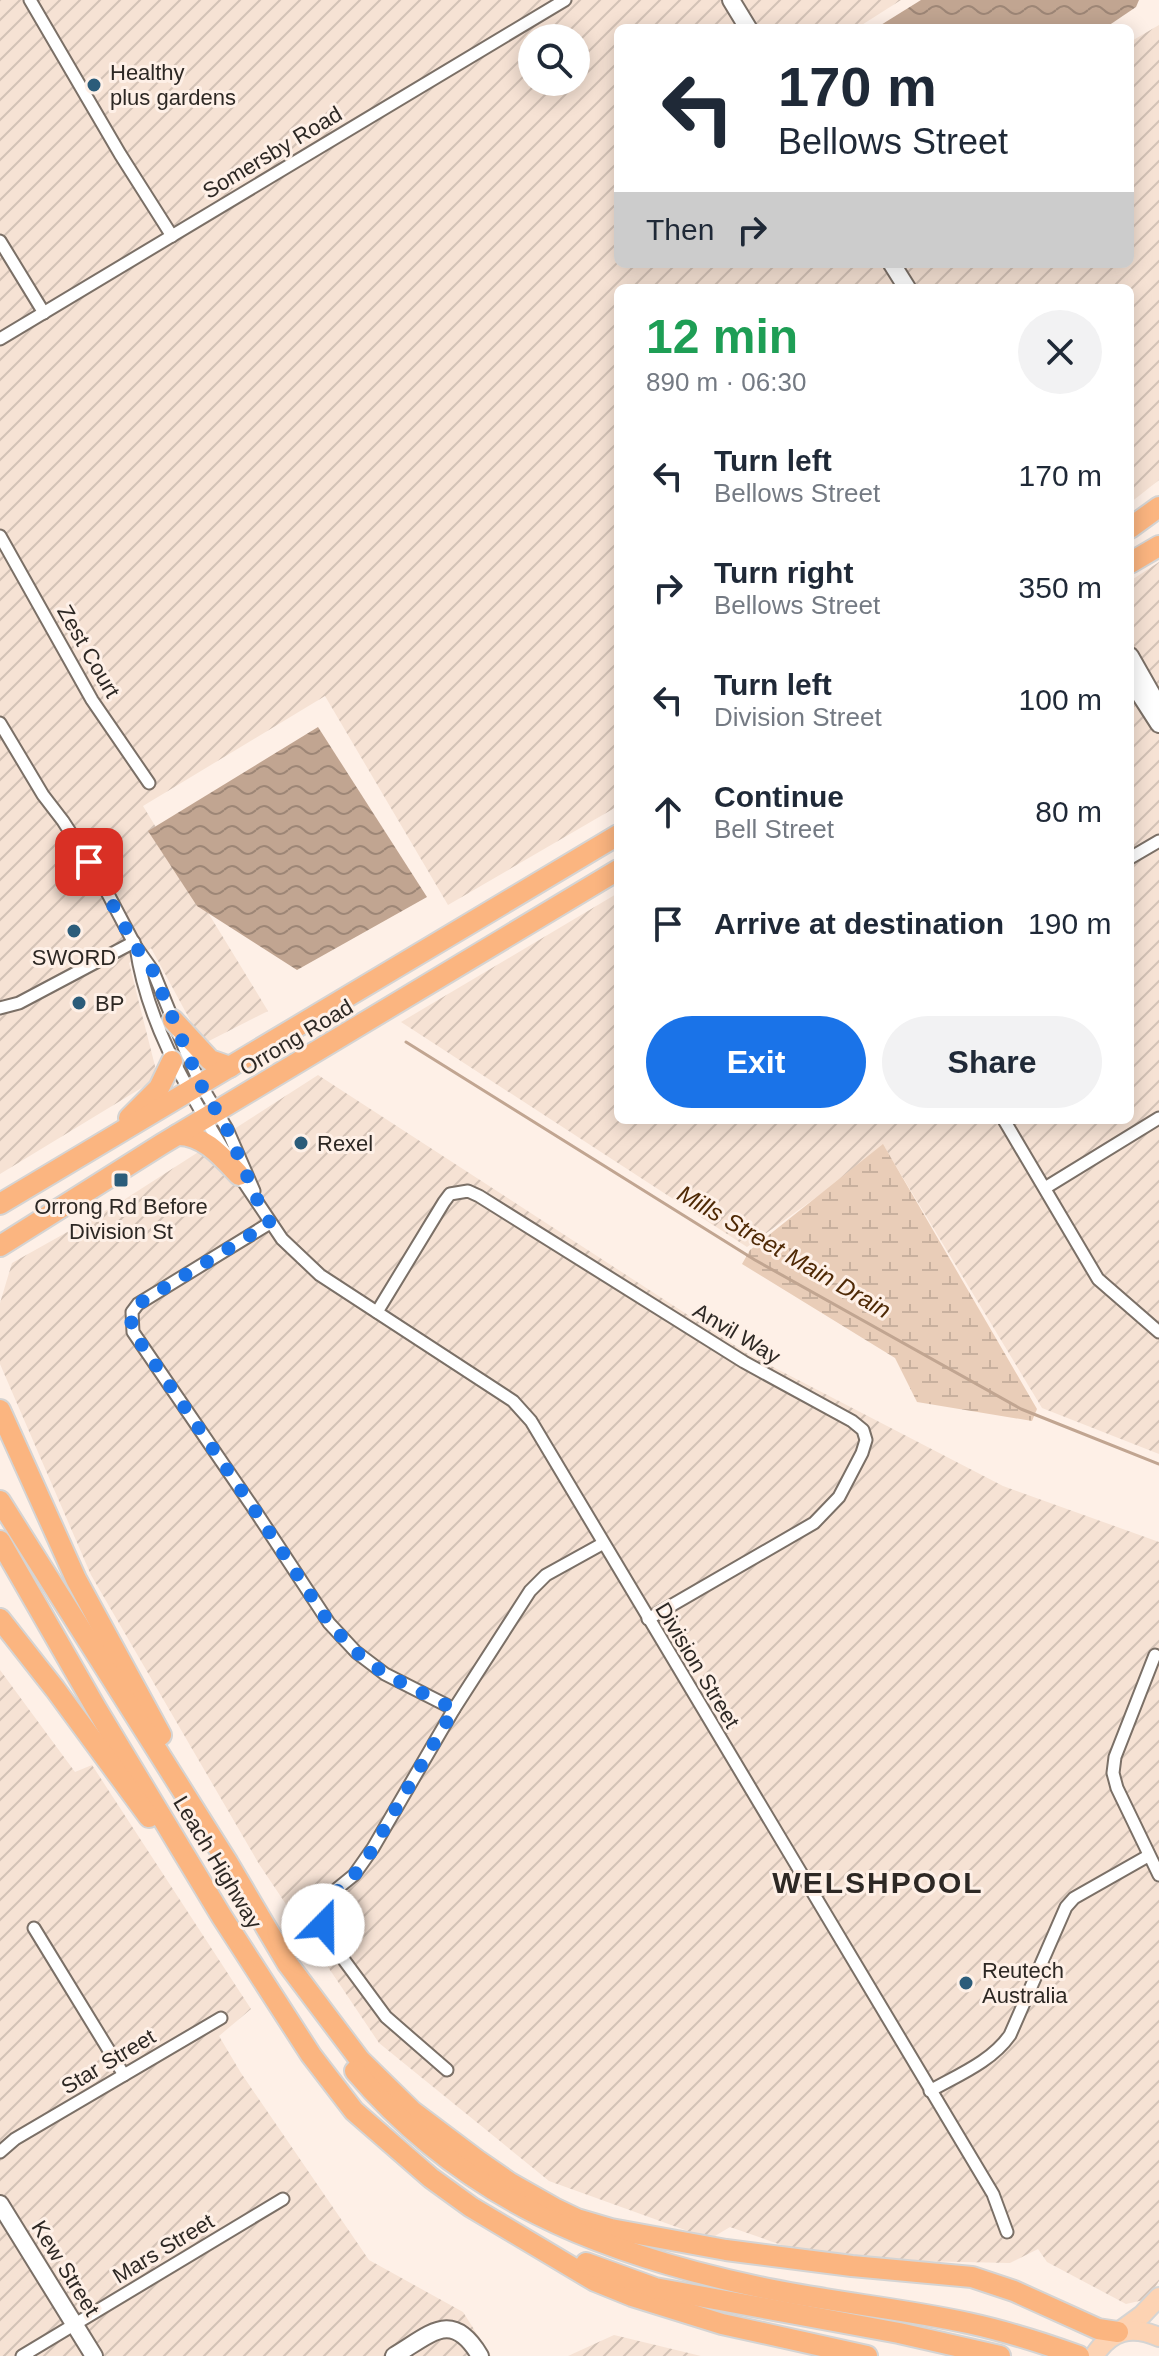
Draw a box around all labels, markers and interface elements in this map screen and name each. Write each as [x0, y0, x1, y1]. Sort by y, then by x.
map controls [518, 24, 590, 96]
button: search [518, 24, 590, 96]
text: 170 m [778, 55, 937, 118]
icon: left [646, 56, 750, 160]
place label: Healthy plus gardens [110, 60, 236, 110]
marker: Healthy plus gardens [85, 76, 103, 94]
street label: Somersby Road [198, 101, 346, 204]
text: Bellows Street [778, 121, 1008, 162]
icon: right [730, 208, 774, 252]
text: Then [646, 213, 714, 246]
text: 12 min [646, 310, 798, 363]
button: close [1018, 310, 1102, 394]
text: 890 m · 06:30 [646, 367, 806, 397]
text: Turn left [714, 444, 832, 477]
icon: left [646, 454, 690, 498]
text: 170 m [1019, 459, 1102, 492]
text: Bellows Street [714, 478, 880, 508]
text: Turn right [714, 556, 853, 589]
icon: right [646, 566, 690, 610]
text: 350 m [1019, 571, 1102, 604]
text: Bellows Street [714, 590, 880, 620]
street label: Zest Court [52, 601, 125, 702]
text: Turn left [714, 668, 832, 701]
icon: left [646, 678, 690, 722]
text: 100 m [1019, 683, 1102, 716]
text: Division Street [714, 702, 882, 732]
text: Continue [714, 780, 844, 813]
icon: ahead [646, 790, 690, 834]
text: 80 m [1035, 795, 1102, 828]
text: Bell Street [714, 814, 834, 844]
pin [55, 828, 123, 896]
icon: arrive [67, 840, 111, 884]
icon: arrive [646, 902, 690, 946]
text: Arrive at destination [714, 907, 1004, 940]
text: 190 m [1028, 907, 1111, 940]
marker: SWORD [65, 922, 83, 940]
place label: SWORD [32, 945, 116, 970]
place label: BP [95, 991, 124, 1016]
marker: BP [70, 994, 88, 1012]
street label: Orrong Road [235, 994, 357, 1081]
button: Exit [646, 1016, 866, 1108]
button: Share [882, 1016, 1102, 1108]
place label: Rexel [317, 1131, 373, 1156]
marker: Rexel [292, 1134, 310, 1152]
marker: Orrong Rd Before Division St [112, 1171, 130, 1189]
water label: Mills Street Main Drain [673, 1180, 896, 1324]
place label: Orrong Rd Before Division St [34, 1194, 208, 1244]
street label: Anvil Way [689, 1298, 785, 1369]
street label: Division Street [650, 1598, 745, 1732]
street label: Leach Highway [168, 1791, 267, 1933]
district label: WELSHPOOL [772, 1866, 984, 1899]
position arrow [281, 1883, 365, 1967]
place label: Reutech Australia [982, 1958, 1068, 2008]
marker: Reutech Australia [957, 1974, 975, 1992]
street label: Star Street [57, 2024, 160, 2099]
street label: Mars Street [108, 2208, 218, 2288]
street label: Kew Street [26, 2216, 105, 2321]

